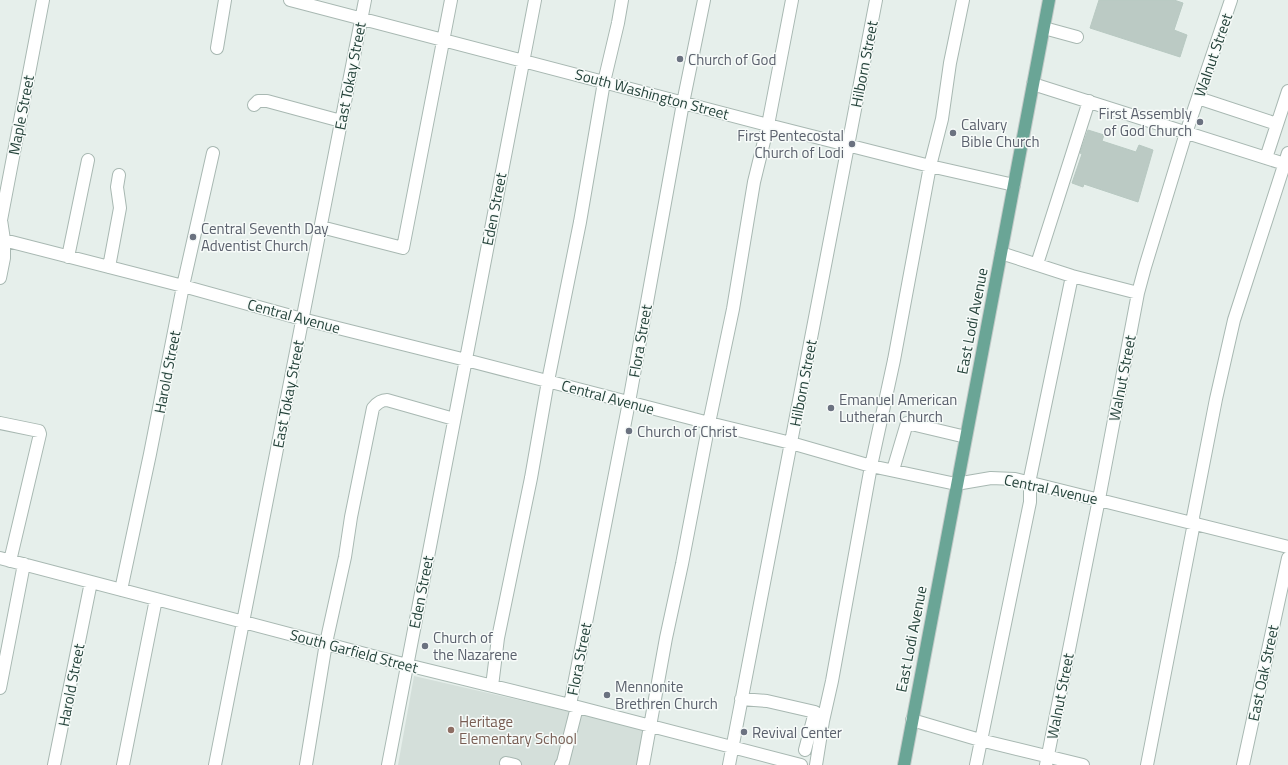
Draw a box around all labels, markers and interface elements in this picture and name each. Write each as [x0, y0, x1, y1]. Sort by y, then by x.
street label: Walnut Street [1188, 9, 1238, 100]
street label: Hilborn Street [844, 18, 884, 109]
street label: East Tokay Street [328, 19, 372, 132]
place label: Church of God [688, 48, 776, 71]
marker: Church of God [675, 54, 685, 64]
street label: South Washington Street [572, 62, 732, 126]
street label: Maple Street [2, 72, 40, 157]
place label: First Assembly of God Church [1098, 102, 1192, 142]
place label: Calvary Bible Church [961, 113, 1040, 153]
marker: First Assembly of God Church [1195, 117, 1205, 127]
place label: First Pentecostal Church of Lodi [737, 124, 844, 164]
marker: Calvary Bible Church [948, 128, 958, 138]
marker: First Pentecostal Church of Lodi [847, 139, 857, 149]
street label: Eden Street [476, 170, 512, 247]
place label: Central Seventh Day Adventist Church [201, 217, 329, 257]
marker: Central Seventh Day Adventist Church [188, 232, 198, 242]
street label: East Lodi Avenue [950, 266, 994, 376]
street label: Central Avenue [245, 293, 343, 339]
street label: Flora Street [622, 302, 658, 379]
street label: Harold Street [148, 328, 186, 415]
street label: Walnut Street [1102, 332, 1142, 423]
street label: East Tokay Street [266, 337, 310, 450]
street label: Hilborn Street [783, 337, 823, 428]
street label: Central Avenue [559, 374, 657, 420]
place label: Emanuel American Lutheran Church [839, 388, 957, 428]
marker: Emanuel American Lutheran Church [826, 403, 836, 413]
place label: Church of Christ [637, 420, 738, 443]
marker: Church of Christ [624, 426, 634, 436]
street label: Central Avenue [1002, 468, 1100, 510]
street label: Eden Street [403, 553, 439, 630]
street label: East Lodi Avenue [889, 584, 933, 694]
street label: Flora Street [561, 620, 597, 697]
street label: East Oak Street [1242, 622, 1285, 723]
street label: South Garfield Street [287, 623, 421, 679]
place label: Church of the Nazarene [433, 626, 517, 666]
street label: Harold Street [52, 641, 90, 728]
marker: Church of the Nazarene [420, 641, 430, 651]
street label: Walnut Street [1040, 650, 1080, 741]
place label: Mennonite Brethren Church [615, 675, 718, 715]
marker: Mennonite Brethren Church [602, 690, 612, 700]
place label: Heritage Elementary School [459, 710, 577, 750]
place label: Revival Center [752, 721, 842, 744]
marker: Heritage Elementary School [446, 725, 456, 735]
marker: Revival Center [739, 727, 749, 737]

